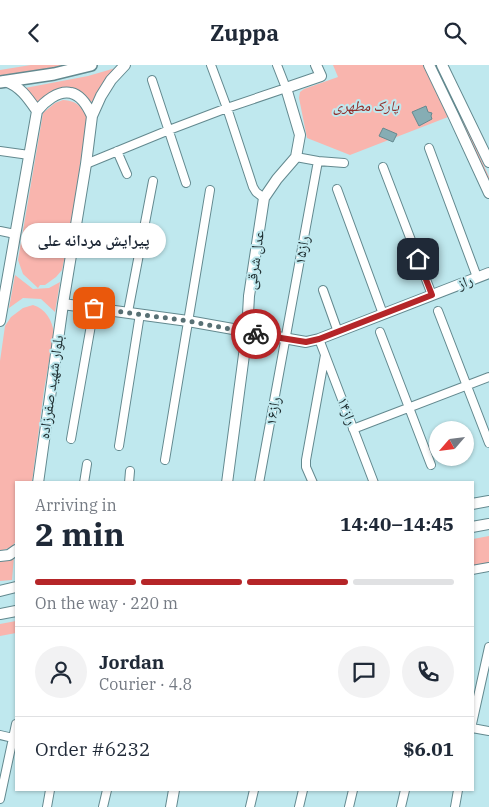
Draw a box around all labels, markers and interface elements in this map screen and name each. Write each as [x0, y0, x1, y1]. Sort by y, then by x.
text: Zuppa [210, 18, 279, 47]
icon: back [20, 19, 48, 47]
icon: search [441, 19, 469, 47]
park label: پارک مطهری [333, 96, 400, 115]
callout: پیرایش مردانه علی [22, 223, 166, 258]
street label: عدل شرقی [241, 229, 269, 291]
text: پیرایش مردانه علی [37, 230, 150, 250]
street label: راز۱۵ [290, 234, 313, 266]
pin [397, 238, 439, 280]
icon: home [404, 245, 432, 273]
street label: راز [453, 270, 475, 293]
pin [73, 287, 115, 329]
icon: bag [80, 294, 108, 322]
courier [231, 309, 281, 359]
icon: bike [242, 320, 270, 348]
street label: بلوار شهید صفرزاده [34, 334, 67, 440]
street label: راز۱۴ [333, 394, 362, 428]
street label: راز۱۶ [261, 395, 284, 427]
north arrow [429, 421, 474, 466]
map controls [429, 421, 474, 466]
text: Arriving in [35, 495, 117, 515]
text: 14:40–14:45 [340, 512, 454, 536]
text: 2 min [35, 513, 125, 555]
text: On the way · 220 m [35, 593, 178, 613]
button: person [35, 646, 87, 698]
button: chat [338, 646, 390, 698]
button: phone [402, 646, 454, 698]
text: Jordan [99, 650, 164, 674]
text: Courier · 4.8 [99, 674, 192, 694]
text: Order #6232 [35, 737, 150, 761]
text: $6.01 [403, 737, 454, 761]

